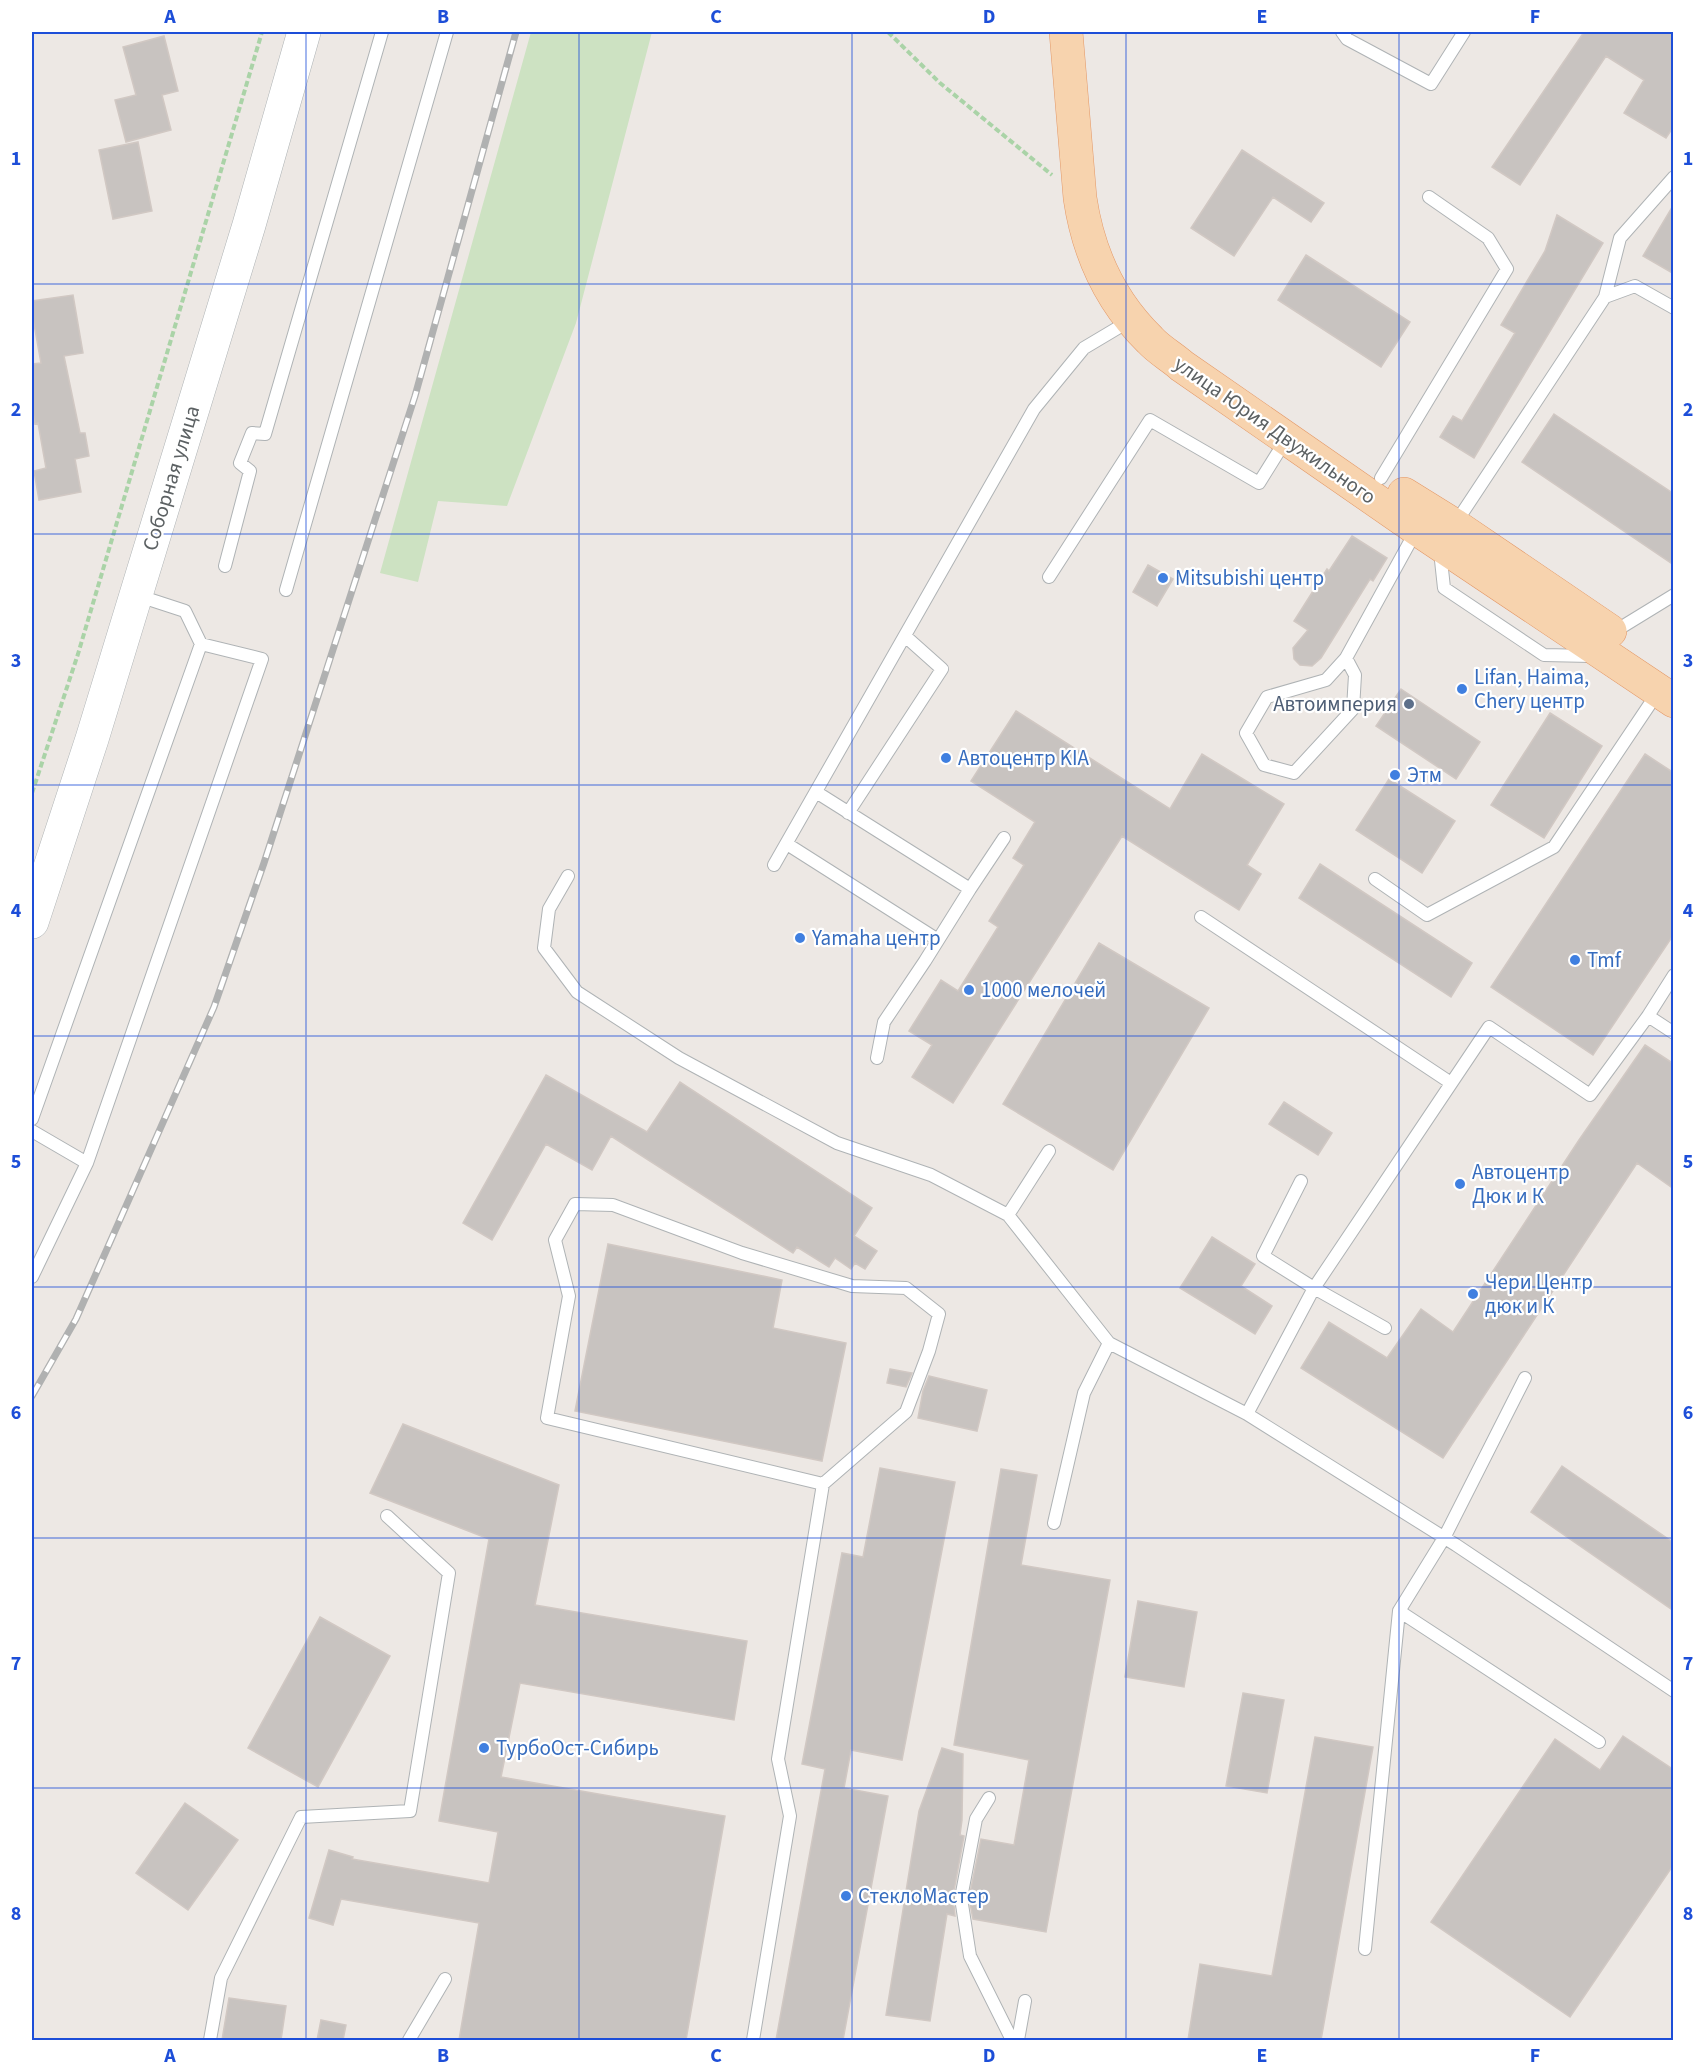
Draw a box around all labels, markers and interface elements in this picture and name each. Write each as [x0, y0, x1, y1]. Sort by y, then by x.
text: A [163, 3, 176, 31]
text: B [437, 3, 449, 31]
text: C [710, 3, 722, 31]
text: D [983, 3, 995, 31]
text: E [1257, 3, 1267, 31]
text: F [1530, 3, 1540, 31]
text: 1 [11, 145, 21, 173]
text: 1 [1683, 145, 1693, 173]
street label: улица Юрия Двужильного [1168, 349, 1382, 511]
text: 2 [11, 396, 21, 424]
text: 2 [1683, 396, 1693, 424]
street label: Соборная улица [135, 402, 207, 554]
place label: Mitsubishi центр [1175, 563, 1324, 593]
marker: Mitsubishi центр [1156, 571, 1170, 585]
text: 3 [11, 647, 21, 675]
text: 3 [1683, 647, 1693, 675]
place label: Lifan, Haima, Chery центр [1474, 662, 1589, 716]
marker: Lifan, Haima, Chery центр [1455, 682, 1469, 696]
place label: Автоимперия [1273, 689, 1397, 719]
marker: Автоимперия [1402, 697, 1416, 711]
place label: Автоцентр KIA [958, 743, 1089, 773]
marker: Автоцентр KIA [939, 751, 953, 765]
place label: Этм [1407, 760, 1442, 790]
marker: Этм [1388, 768, 1402, 782]
text: 4 [11, 897, 22, 925]
text: 4 [1683, 897, 1694, 925]
place label: Yamaha центр [811, 923, 941, 953]
marker: Yamaha центр [793, 931, 807, 945]
place label: Tmf [1587, 945, 1622, 975]
marker: Tmf [1568, 953, 1582, 967]
place label: 1000 мелочей [981, 975, 1106, 1005]
marker: 1000 мелочей [962, 983, 976, 997]
text: 5 [11, 1148, 21, 1176]
text: 5 [1683, 1148, 1693, 1176]
place label: Автоцентр Дюк и К [1472, 1157, 1570, 1211]
marker: Автоцентр Дюк и К [1453, 1177, 1467, 1191]
place label: Чери Центр дюк и К [1485, 1267, 1593, 1321]
marker: Чери Центр дюк и К [1466, 1287, 1480, 1301]
text: 6 [11, 1399, 21, 1427]
text: 6 [1683, 1399, 1693, 1427]
text: 7 [11, 1650, 21, 1678]
text: 7 [1683, 1650, 1693, 1678]
place label: ТурбоОст-Сибирь [496, 1733, 659, 1763]
marker: ТурбоОст-Сибирь [477, 1741, 491, 1755]
place label: СтеклоМастер [858, 1881, 989, 1911]
marker: СтеклоМастер [839, 1889, 853, 1903]
text: 8 [11, 1900, 21, 1928]
text: 8 [1683, 1900, 1693, 1928]
text: A [163, 2042, 176, 2070]
text: B [437, 2042, 449, 2070]
text: C [710, 2042, 722, 2070]
text: D [983, 2042, 995, 2070]
text: E [1257, 2042, 1267, 2070]
text: F [1530, 2042, 1540, 2070]

